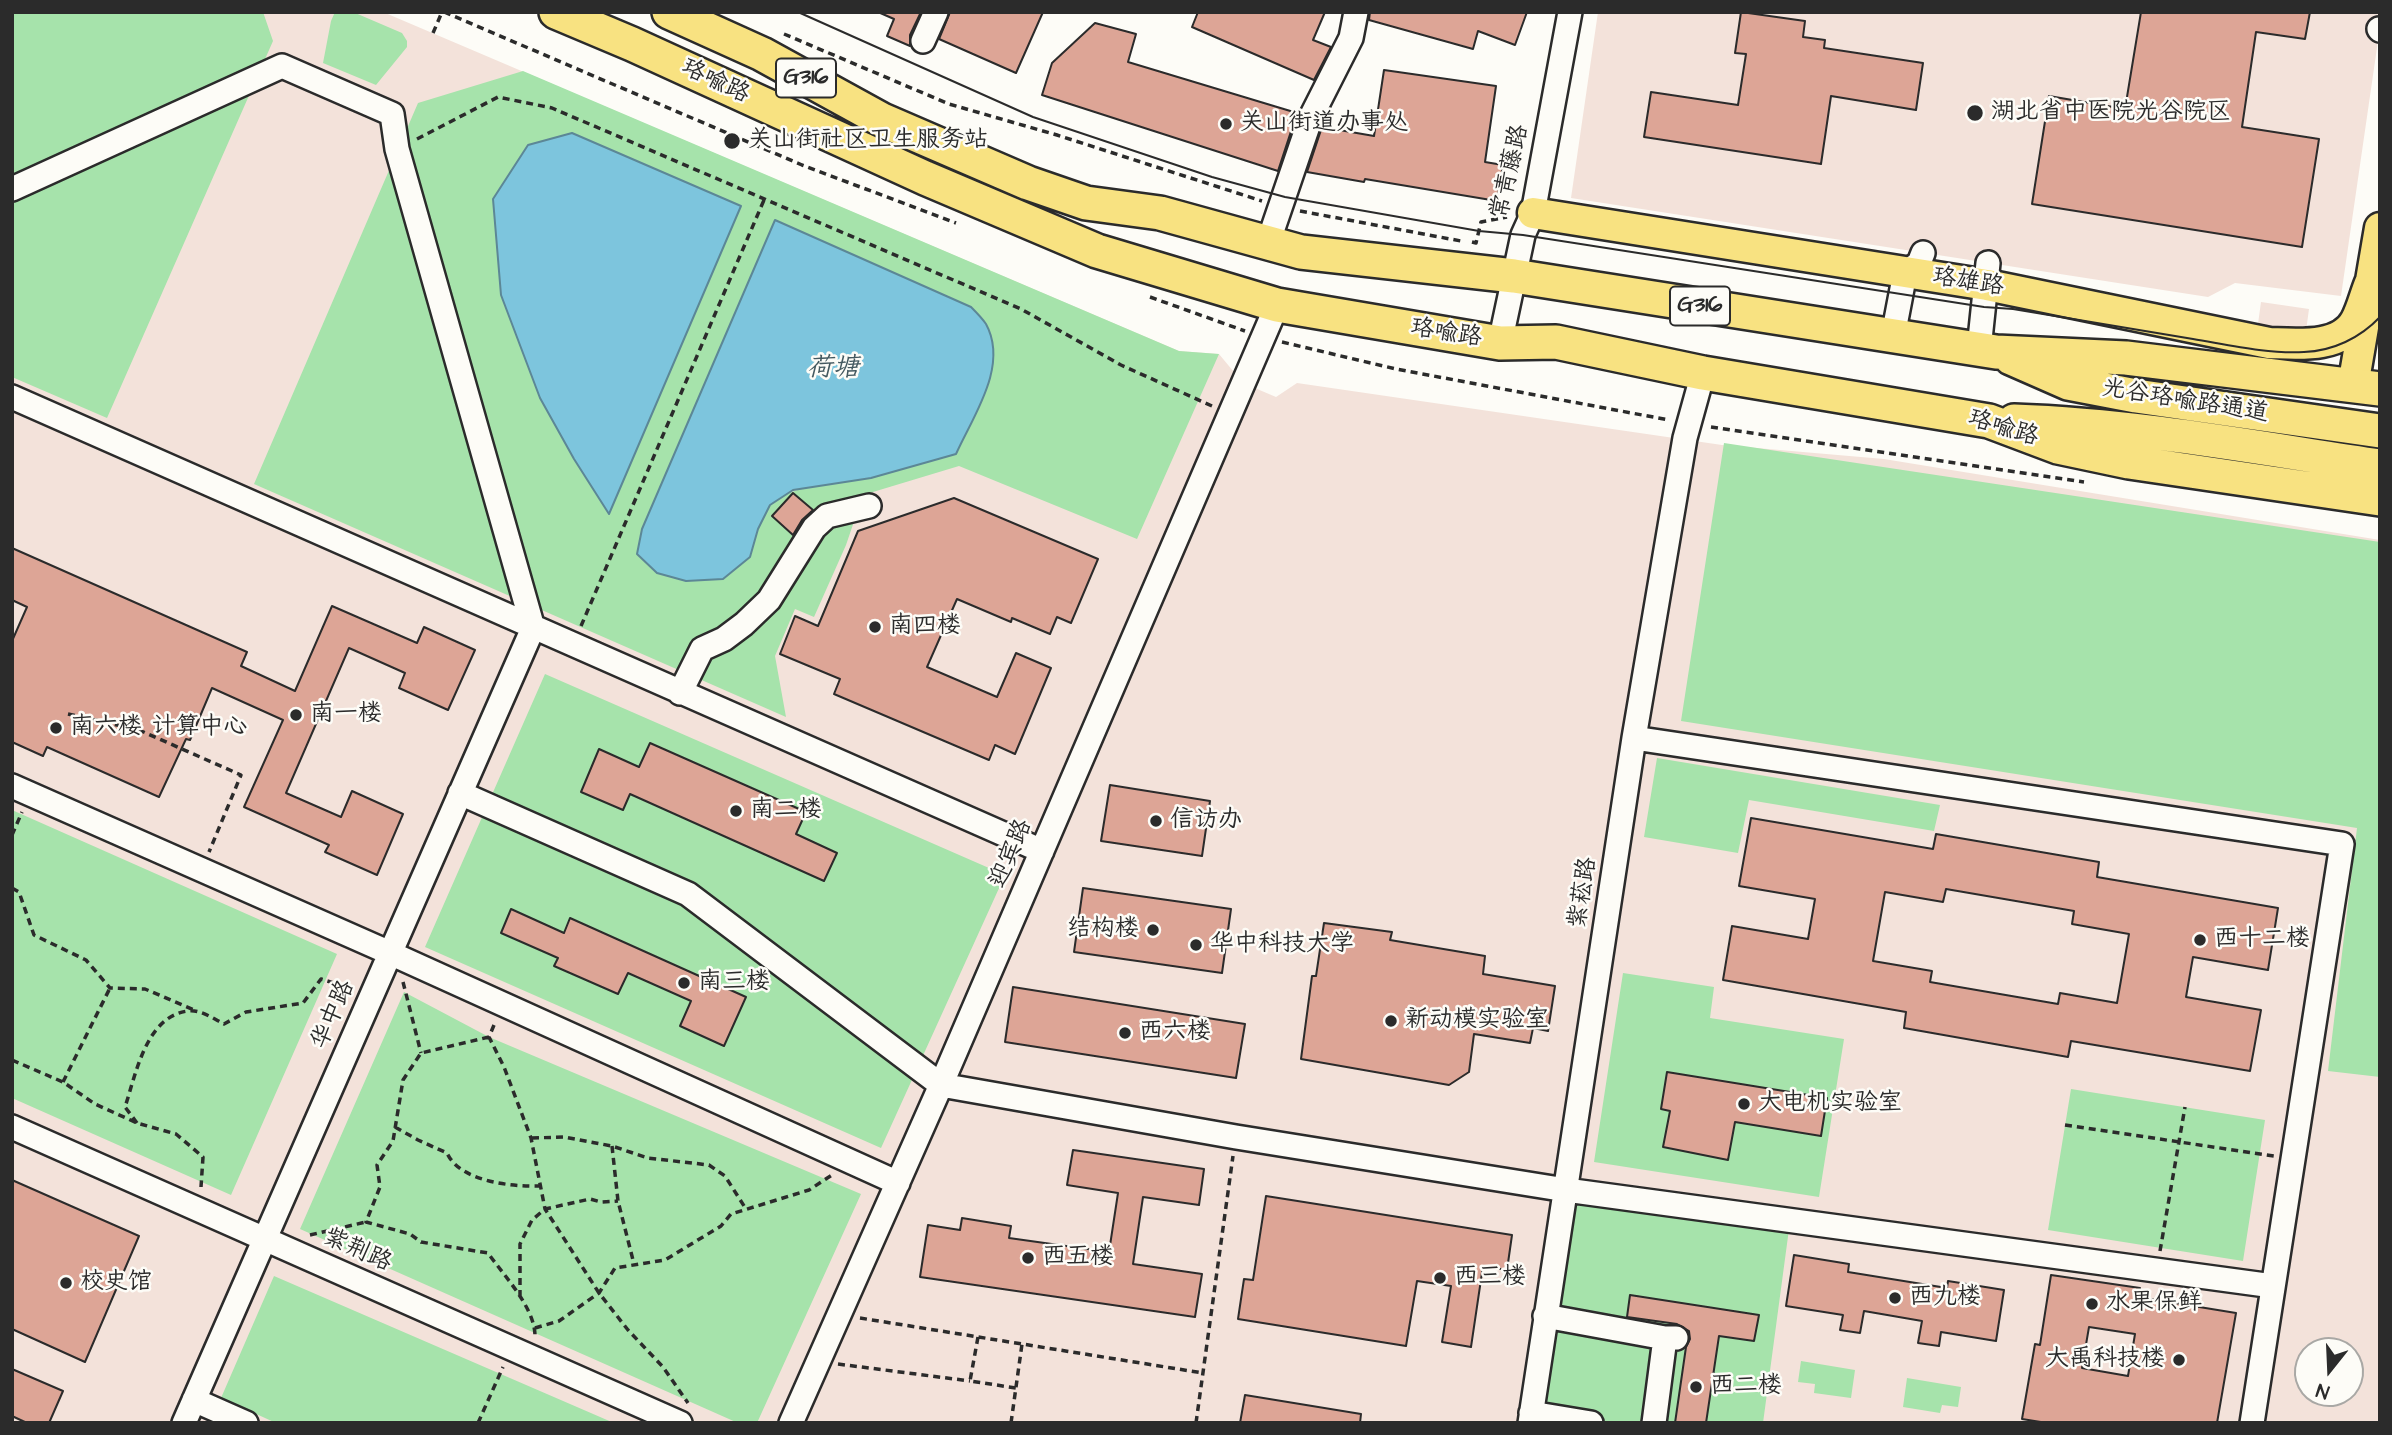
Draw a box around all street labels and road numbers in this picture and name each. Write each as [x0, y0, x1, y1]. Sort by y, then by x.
street label: 珞喻路 [676, 54, 754, 110]
road number: G316 [776, 58, 836, 97]
street label: 常青藤路 [1486, 122, 1536, 222]
street label: 珞雄路 [1930, 263, 2006, 303]
road number: G316 [1670, 286, 1730, 326]
street label: 珞喻路 [1408, 314, 1484, 354]
street label: 光谷珞喻路通道 [2100, 375, 2270, 429]
street label: 珞喻路 [1964, 405, 2042, 453]
street label: 迎宾路 [985, 815, 1039, 893]
street label: 紫菘路 [1564, 855, 1604, 931]
street label: 华中路 [306, 976, 362, 1054]
street label: 紫荆路 [318, 1223, 396, 1279]

